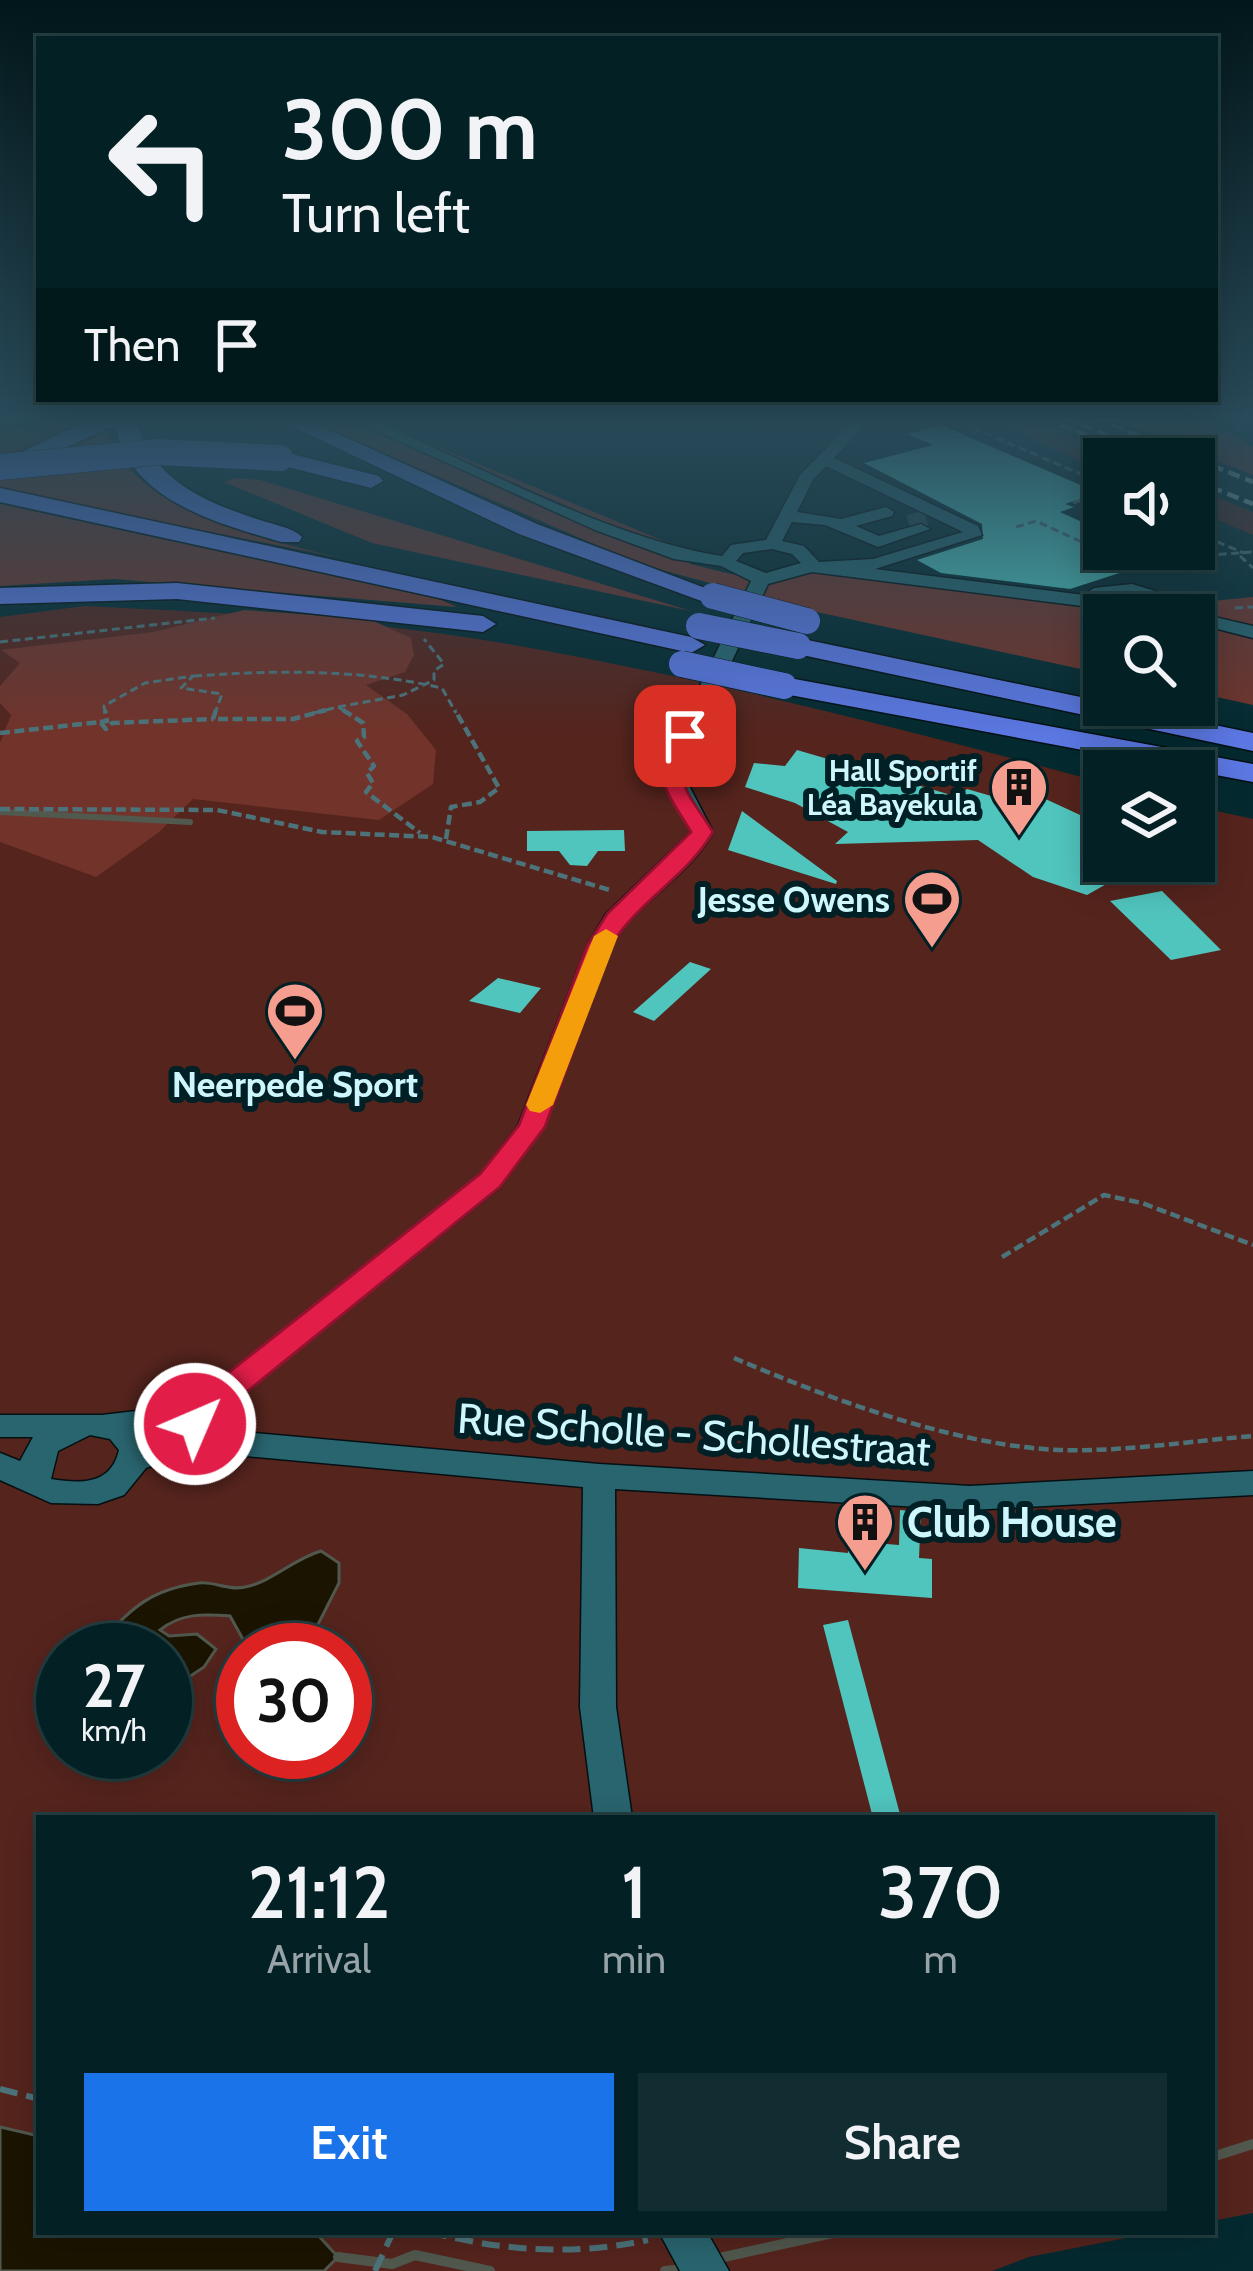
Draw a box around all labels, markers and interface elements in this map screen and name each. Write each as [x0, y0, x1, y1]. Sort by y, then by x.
text: 300 m [282, 78, 538, 180]
icon: left [84, 84, 240, 240]
text: Turn left [282, 180, 470, 246]
icon: arrive [204, 312, 270, 378]
text: Then [84, 318, 180, 372]
map controls [1083, 438, 1215, 882]
button: sound [1083, 438, 1215, 570]
button: search [1083, 594, 1215, 726]
pin [634, 685, 736, 787]
icon: arrive [652, 703, 718, 769]
button: layers [1083, 750, 1215, 882]
place label: Hall Sportif Léa Bayekula [807, 752, 977, 823]
building icon: Hall Sportif Léa Bayekula [988, 756, 1050, 838]
sports icon: Jesse Owens [901, 868, 963, 950]
place label: Jesse Owens [697, 877, 890, 921]
sports icon: Neerpede Sport [264, 980, 326, 1062]
place label: Neerpede Sport [172, 1062, 418, 1106]
position arrow [132, 1361, 258, 1487]
street label: Rue Scholle - Schollestraat [456, 1392, 932, 1476]
building icon: Club House [834, 1491, 896, 1573]
place label: Club House [907, 1496, 1117, 1548]
speed limit sign: 30 [216, 1623, 372, 1779]
text: 27 [83, 1649, 145, 1722]
text: km/h [81, 1712, 147, 1749]
text: 21:12 [248, 1849, 390, 1936]
text: 1 [621, 1849, 647, 1936]
text: 370 [878, 1849, 1003, 1936]
text: Arrival [267, 1935, 371, 1983]
text: min [602, 1935, 666, 1983]
text: m [923, 1935, 958, 1983]
button: Exit [84, 2073, 614, 2211]
button: Share [638, 2073, 1167, 2211]

